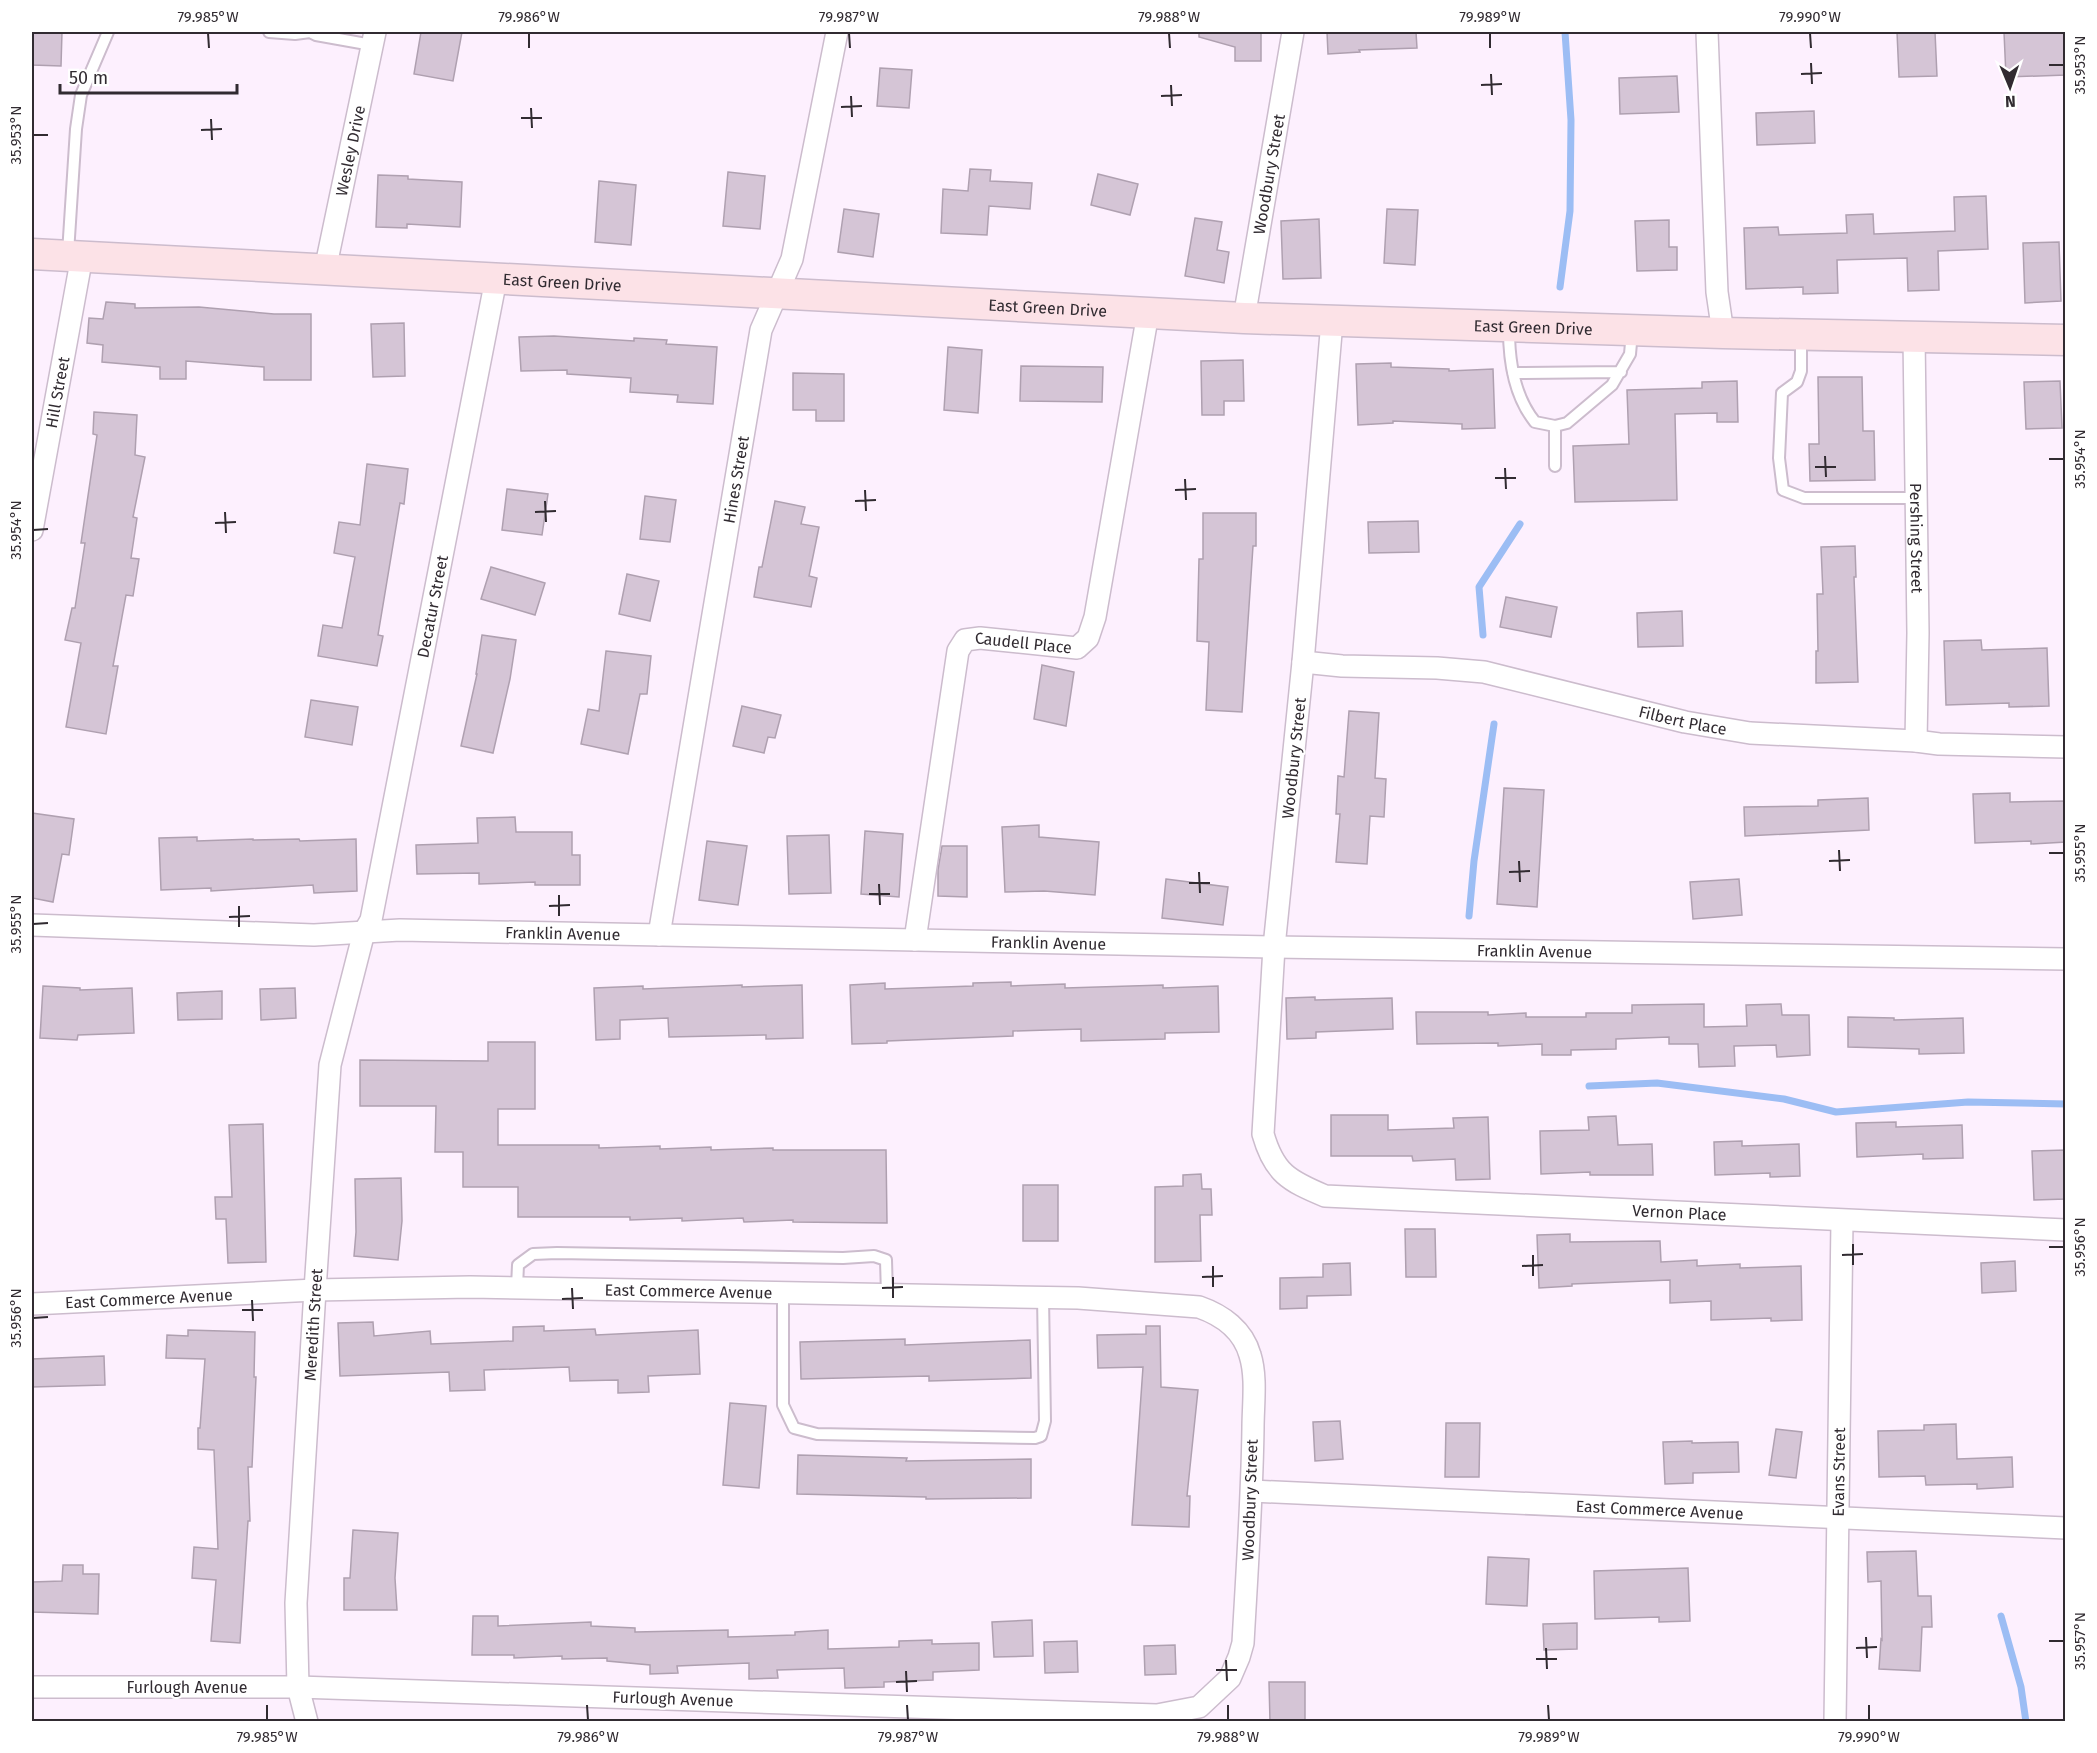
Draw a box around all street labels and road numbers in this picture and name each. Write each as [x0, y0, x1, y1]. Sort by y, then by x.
street label: Wesley Drive [331, 104, 369, 198]
street label: Woodbury Street [1249, 112, 1288, 236]
street label: East Green Drive [502, 269, 622, 295]
street label: East Green Drive [988, 295, 1107, 320]
street label: East Green Drive [1473, 316, 1593, 338]
street label: Hill Street [41, 355, 73, 430]
street label: Hines Street [719, 434, 753, 525]
street label: Pershing Street [1906, 483, 1927, 593]
street label: Decatur Street [413, 553, 452, 659]
street label: Caudell Place [974, 628, 1073, 657]
street label: Woodbury Street [1278, 696, 1310, 820]
street label: Filbert Place [1637, 701, 1728, 738]
street label: Franklin Avenue [505, 923, 620, 944]
street label: Franklin Avenue [991, 932, 1106, 953]
street label: Franklin Avenue [1477, 941, 1592, 961]
street label: Vernon Place [1632, 1201, 1727, 1224]
street label: Meredith Street [300, 1268, 326, 1381]
street label: East Commerce Avenue [605, 1280, 773, 1302]
street label: East Commerce Avenue [65, 1285, 233, 1312]
street label: Evans Street [1828, 1427, 1849, 1517]
street label: Woodbury Street [1238, 1439, 1262, 1561]
street label: East Commerce Avenue [1575, 1496, 1744, 1523]
street label: Furlough Avenue [126, 1678, 248, 1697]
street label: Furlough Avenue [612, 1687, 734, 1711]

